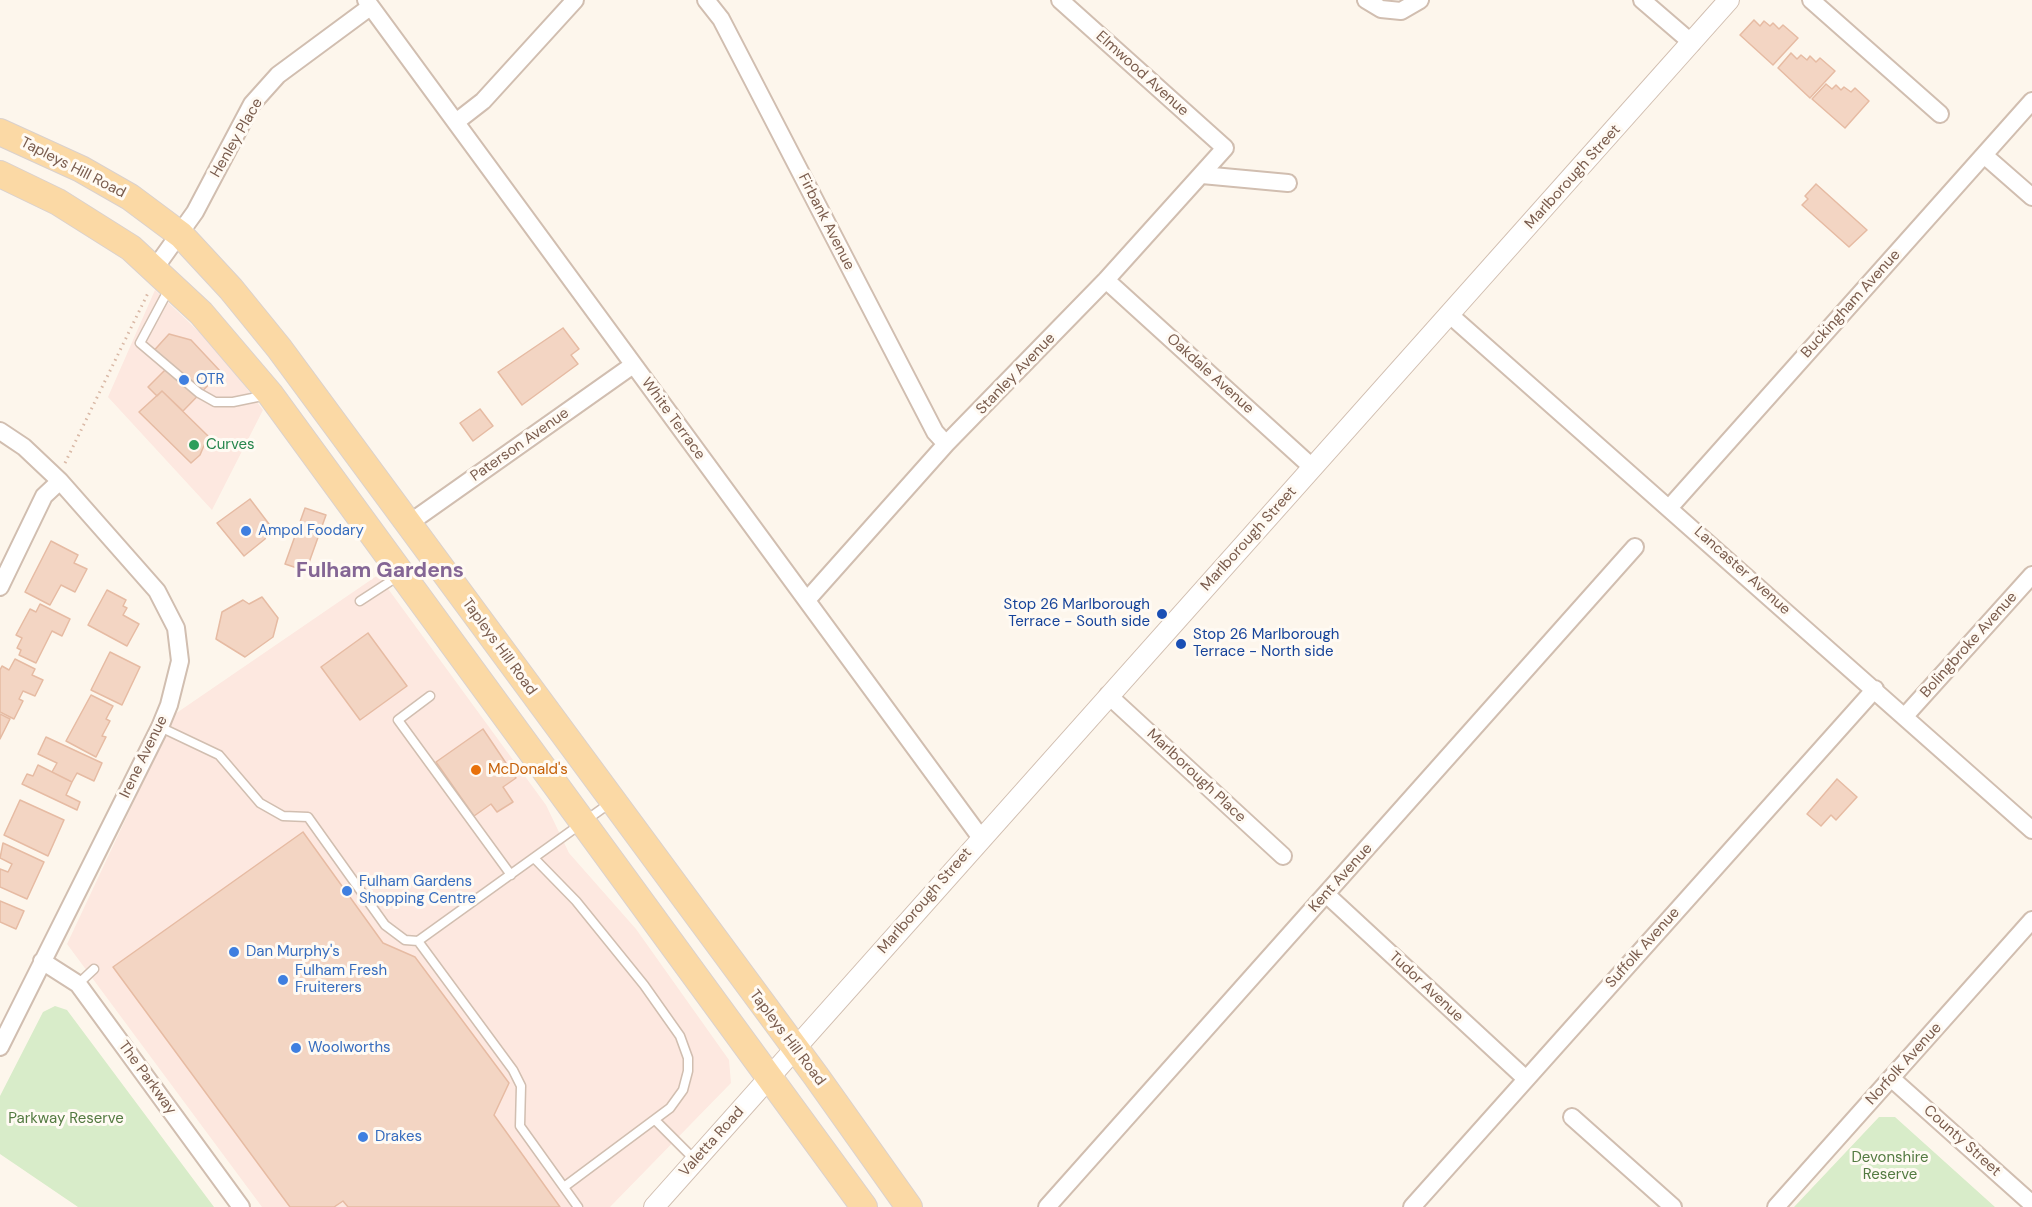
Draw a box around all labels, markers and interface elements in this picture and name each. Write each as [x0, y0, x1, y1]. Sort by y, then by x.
street label: Elmwood Avenue [1092, 28, 1192, 120]
street label: Henley Place [207, 95, 267, 181]
street label: Marlborough Street [1521, 121, 1625, 233]
street label: Tapleys Hill Road [18, 134, 128, 202]
street label: Firbank Avenue [794, 171, 858, 273]
street label: Buckingham Avenue [1798, 246, 1904, 362]
street label: Stanley Avenue [973, 330, 1059, 418]
street label: Oakdale Avenue [1163, 330, 1257, 418]
place label: OTR [196, 371, 224, 389]
marker: OTR [177, 373, 191, 387]
street label: White Terrace [637, 375, 709, 463]
street label: Paterson Avenue [467, 404, 573, 486]
place label: Curves [206, 436, 254, 454]
marker: Curves [187, 438, 201, 452]
street label: Marlborough Street [1197, 483, 1301, 595]
place label: Ampol Foodary [258, 522, 364, 540]
street label: Lancaster Avenue [1690, 523, 1794, 619]
marker: Ampol Foodary [239, 524, 253, 538]
district label: Fulham Gardens [296, 558, 464, 584]
street label: Bolingbroke Avenue [1917, 588, 2021, 702]
street label: Tapleys Hill Road [458, 595, 540, 699]
place label: Stop 26 Marlborough Terrace - South side [1004, 596, 1150, 631]
marker: Stop 26 Marlborough Terrace - South side [1155, 607, 1169, 621]
place label: Stop 26 Marlborough Terrace - North side [1193, 626, 1339, 661]
marker: Stop 26 Marlborough Terrace - North side [1174, 637, 1188, 651]
street label: Irene Avenue [116, 713, 172, 801]
street label: Marlborough Place [1143, 725, 1249, 827]
place label: McDonald's [488, 761, 568, 779]
marker: McDonald's [469, 763, 483, 777]
street label: Kent Avenue [1305, 840, 1377, 916]
street label: Marlborough Street [874, 844, 976, 958]
place label: Fulham Gardens Shopping Centre [359, 873, 476, 908]
marker: Fulham Gardens Shopping Centre [340, 884, 354, 898]
street label: Suffolk Avenue [1602, 904, 1684, 992]
place label: Dan Murphy's [246, 943, 340, 961]
marker: Dan Murphy's [227, 945, 241, 959]
street label: Tudor Avenue [1385, 948, 1467, 1026]
place label: Fulham Fresh Fruiterers [295, 962, 387, 997]
marker: Fulham Fresh Fruiterers [276, 973, 290, 987]
street label: Tapleys Hill Road [745, 987, 829, 1089]
street label: Norfolk Avenue [1862, 1019, 1946, 1109]
street label: The Parkway [114, 1038, 180, 1118]
place label: Woolworths [308, 1039, 391, 1057]
marker: Woolworths [289, 1041, 303, 1055]
street label: County Street [1920, 1102, 2004, 1180]
street label: Valetta Road [676, 1103, 748, 1181]
park label: Parkway Reserve [8, 1110, 124, 1128]
place label: Drakes [375, 1128, 422, 1146]
marker: Drakes [356, 1130, 370, 1144]
park label: Devonshire Reserve [1851, 1149, 1929, 1184]

